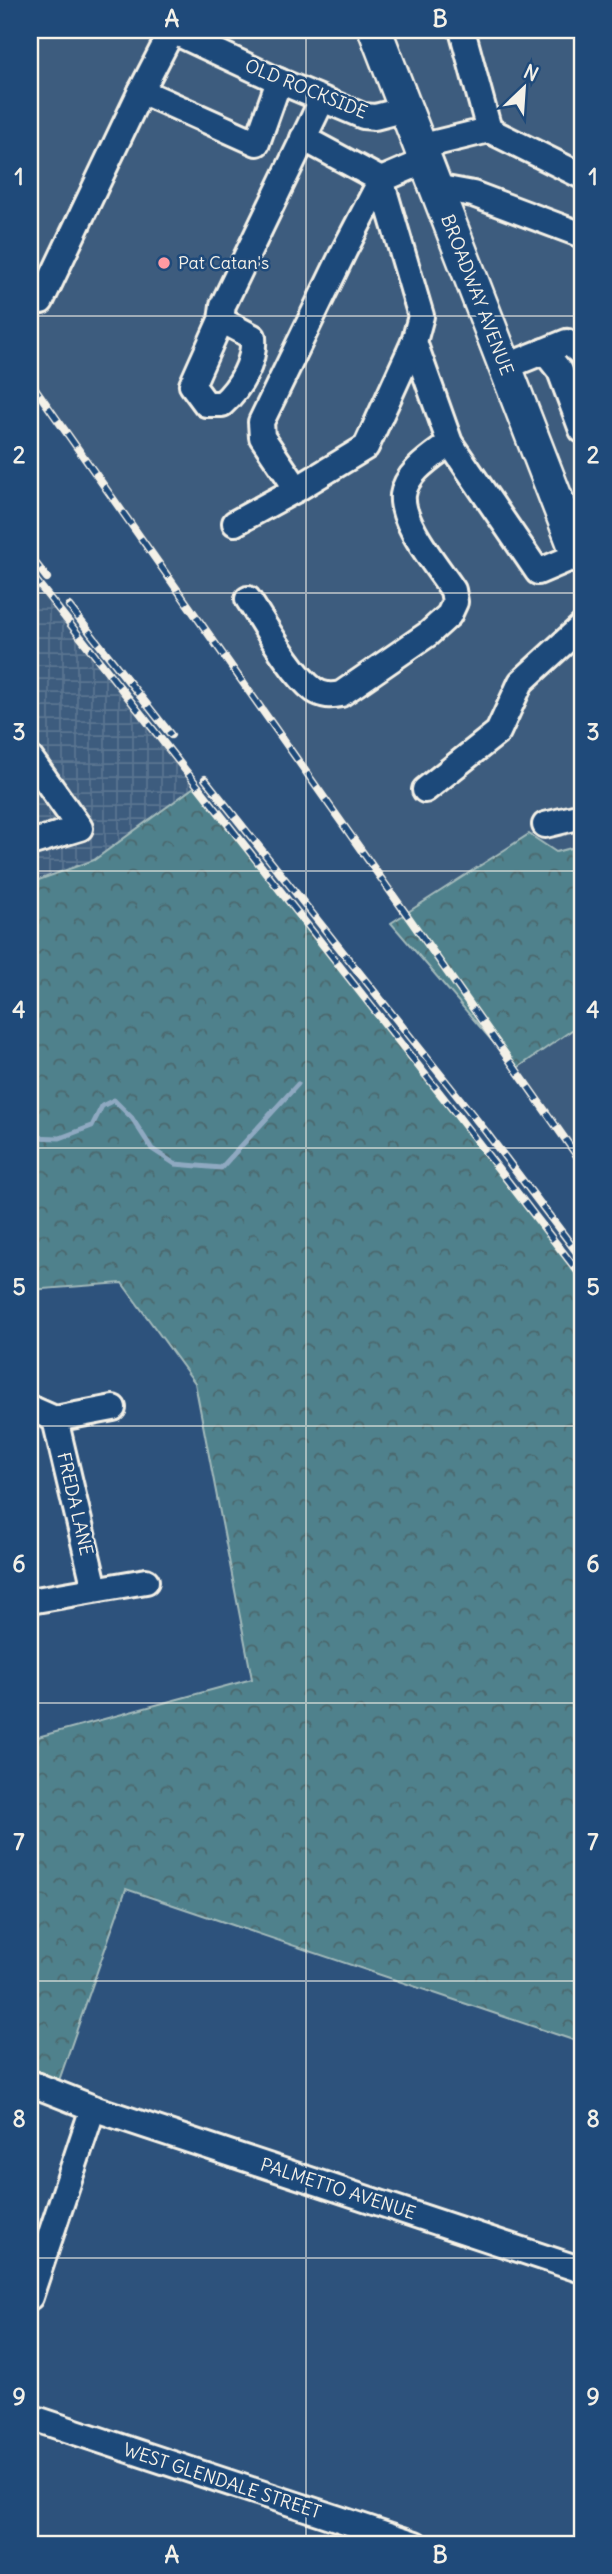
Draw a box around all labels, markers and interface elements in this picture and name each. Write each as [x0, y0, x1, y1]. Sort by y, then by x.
text: A [165, 4, 180, 33]
text: B [432, 4, 448, 33]
north arrow [490, 52, 560, 122]
street label: OLD ROCKSIDE [242, 53, 371, 124]
text: N [520, 59, 542, 86]
text: 1 [14, 162, 24, 191]
text: 1 [588, 162, 598, 191]
street label: BROADWAY AVENUE [436, 211, 519, 378]
place label: Pat Catan's [178, 251, 269, 274]
marker: Pat Catan's [156, 255, 172, 271]
text: 2 [13, 440, 26, 469]
text: 2 [587, 440, 600, 469]
text: 3 [12, 717, 26, 746]
text: 3 [586, 717, 600, 746]
text: 4 [12, 995, 26, 1024]
text: 4 [586, 995, 600, 1024]
text: 5 [12, 1272, 26, 1301]
text: 5 [586, 1272, 600, 1301]
street label: FREDA LANE [52, 1450, 99, 1558]
text: 6 [12, 1549, 26, 1578]
text: 6 [586, 1549, 600, 1578]
text: 7 [13, 1827, 25, 1856]
text: 7 [587, 1827, 599, 1856]
text: 8 [12, 2104, 26, 2133]
text: 8 [586, 2104, 600, 2133]
street label: PALMETTO AVENUE [258, 2153, 419, 2224]
text: 9 [12, 2382, 26, 2411]
text: 9 [586, 2382, 600, 2411]
street label: WEST GLENDALE STREET [120, 2438, 324, 2523]
text: A [165, 2540, 180, 2569]
text: B [432, 2540, 448, 2569]

